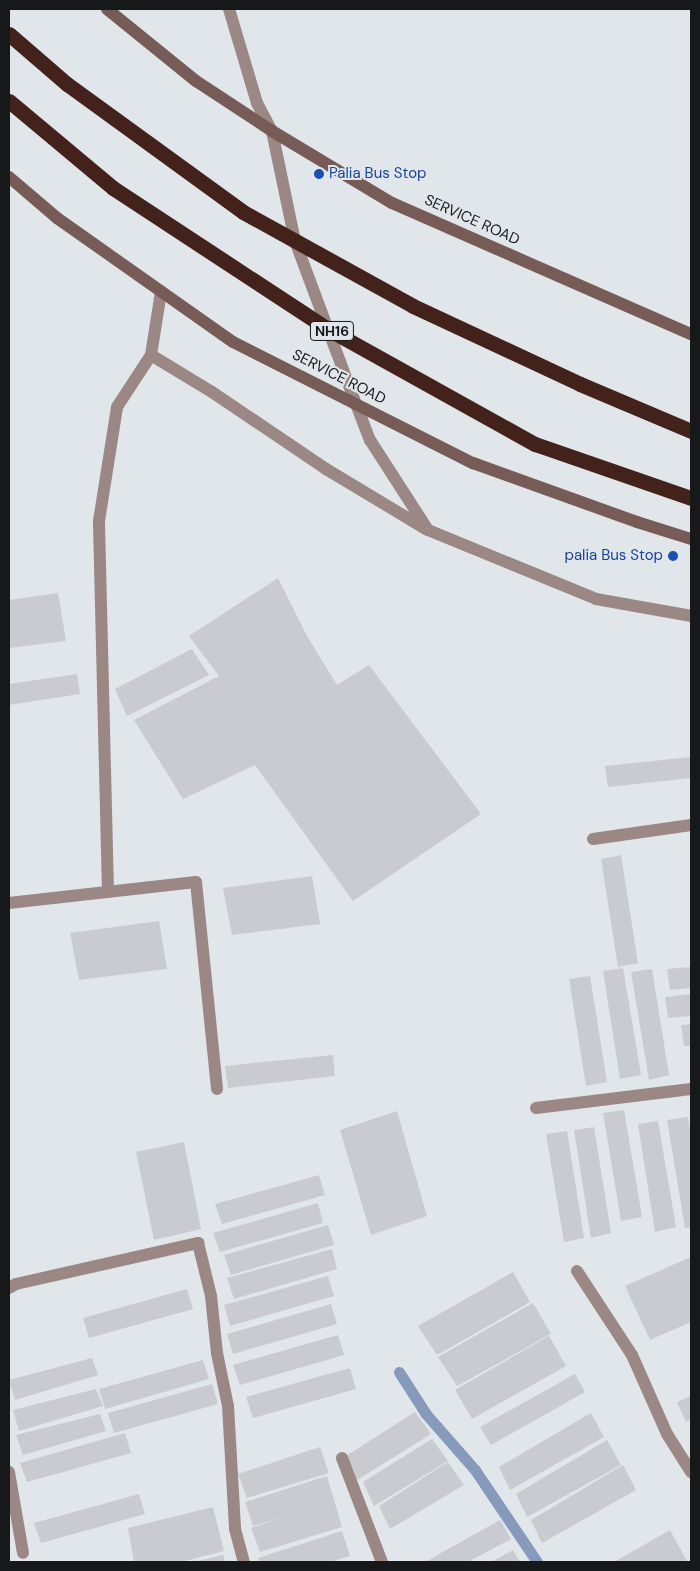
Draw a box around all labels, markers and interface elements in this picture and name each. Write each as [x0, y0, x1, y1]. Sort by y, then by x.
place label: Palia Bus Stop [329, 165, 426, 183]
marker: Palia Bus Stop [313, 168, 325, 180]
street label: SERVICE ROAD [422, 191, 522, 249]
road number: NH16 [310, 320, 354, 342]
street label: SERVICE ROAD [289, 346, 389, 408]
place label: palia Bus Stop [565, 547, 663, 565]
marker: palia Bus Stop [667, 550, 679, 562]

